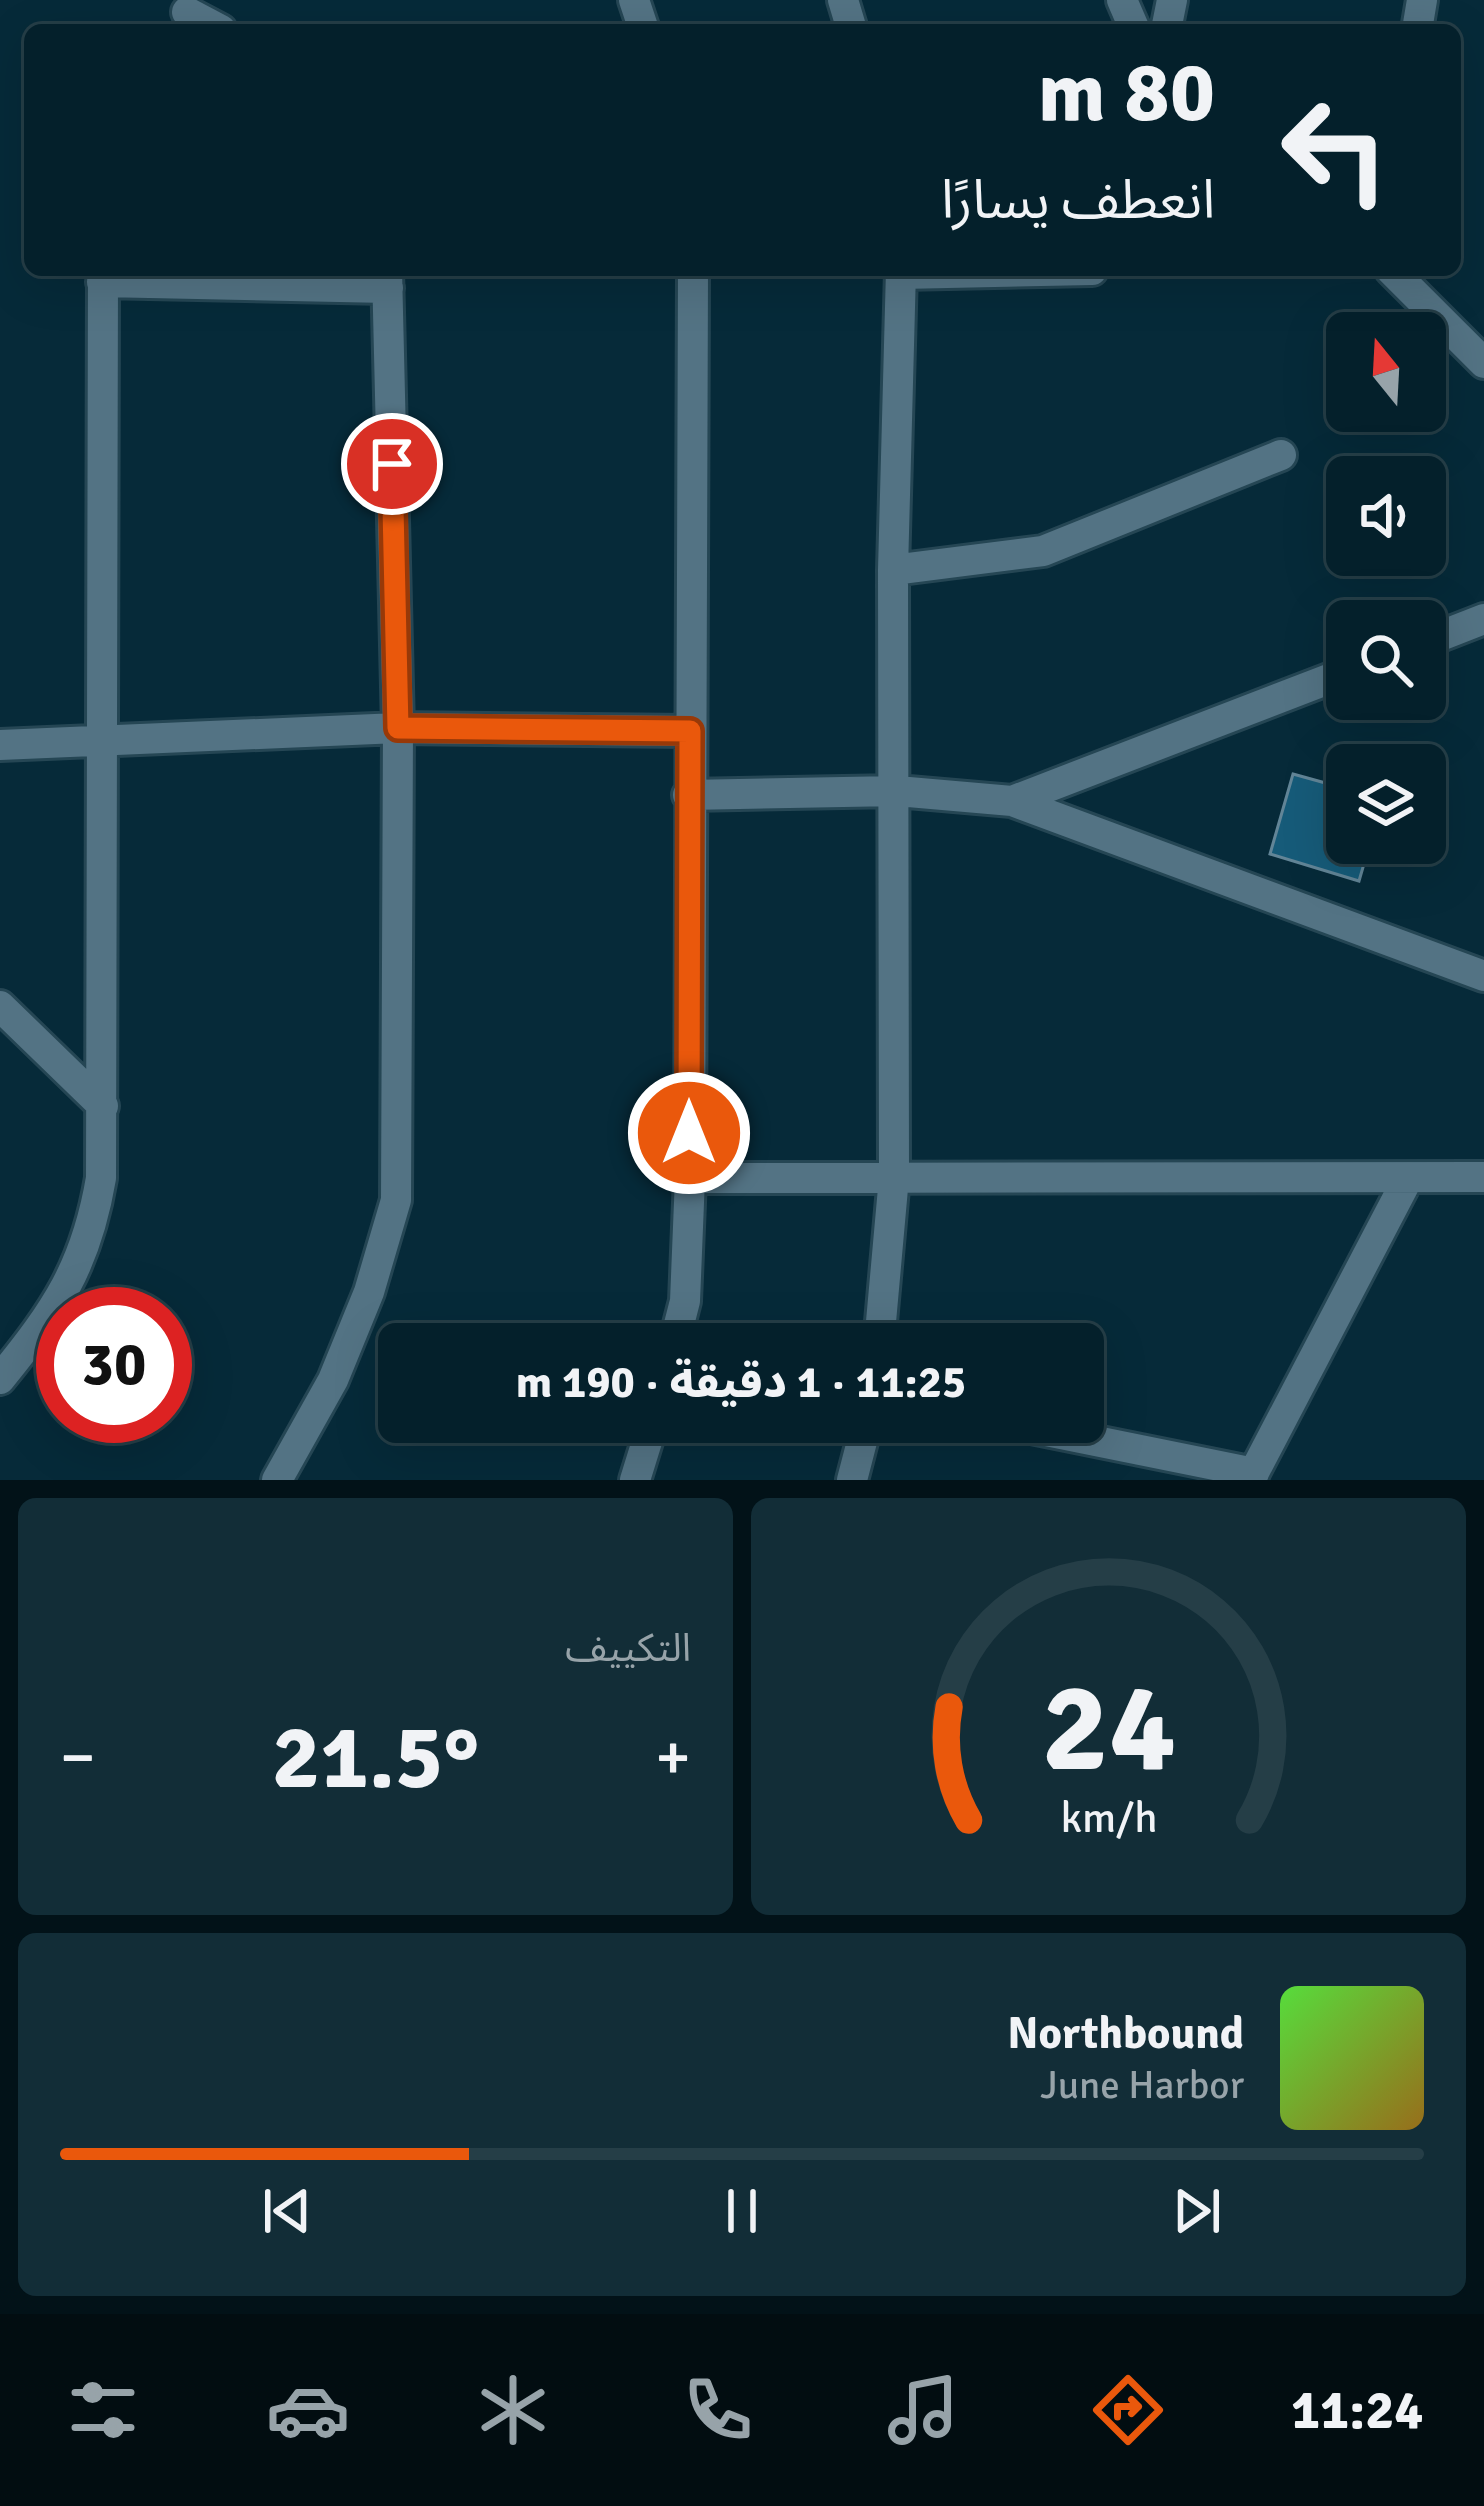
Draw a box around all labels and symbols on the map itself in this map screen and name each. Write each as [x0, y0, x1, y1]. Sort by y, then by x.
north arrow [1326, 312, 1446, 432]
pin [341, 413, 443, 515]
position arrow [626, 1070, 752, 1196]
speed limit sign: 30 [36, 1287, 192, 1443]

